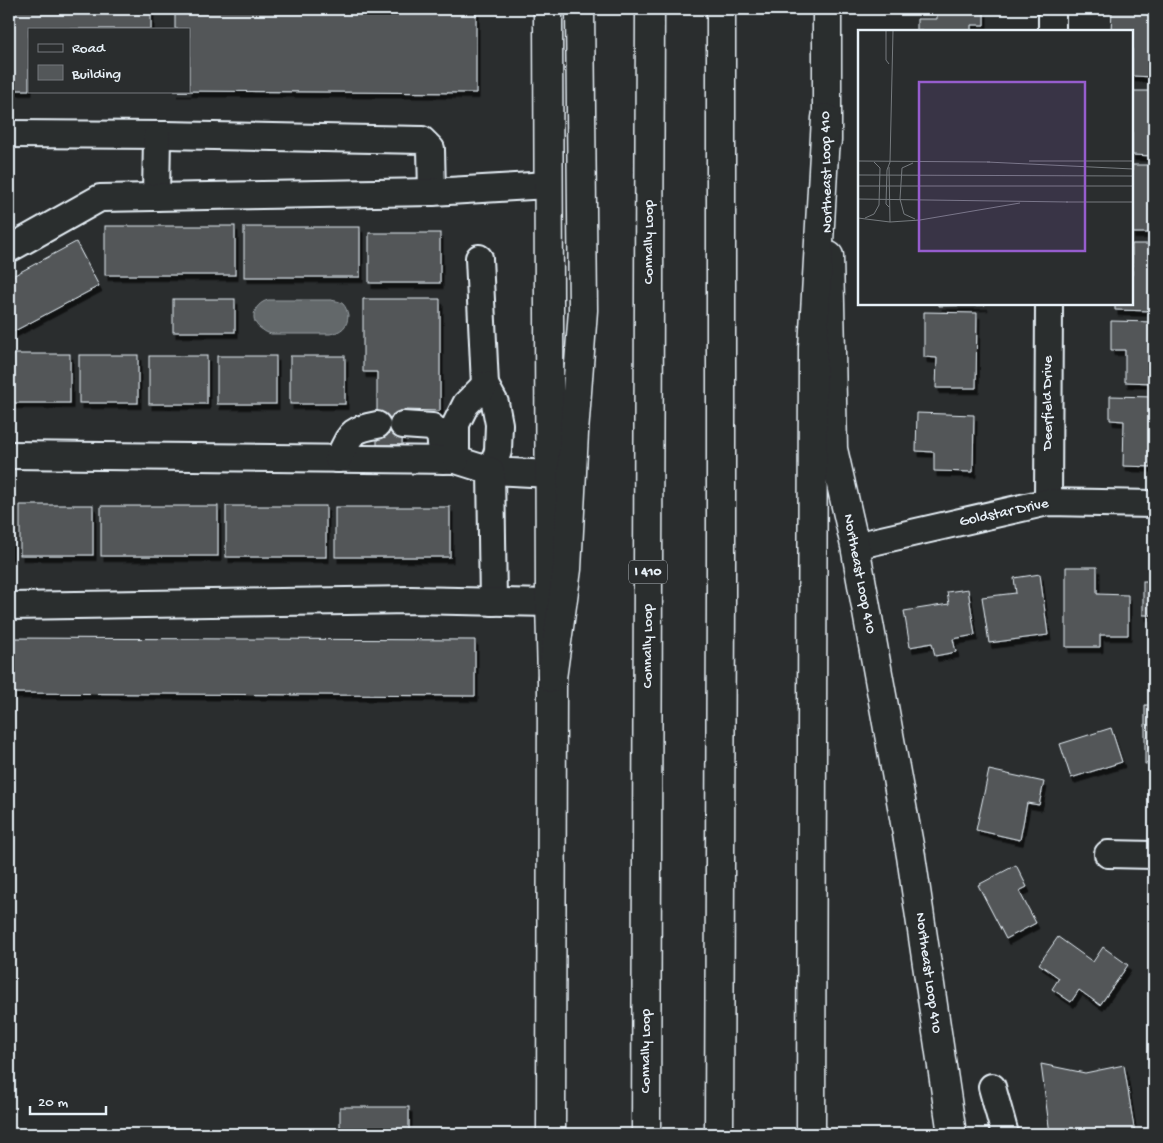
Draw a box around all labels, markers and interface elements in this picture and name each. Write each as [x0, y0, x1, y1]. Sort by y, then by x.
legend [28, 28, 190, 92]
inset map [858, 30, 1133, 305]
text: Road [72, 40, 106, 58]
text: Building [71, 66, 121, 84]
street label: Northeast Loop 410 [817, 110, 837, 233]
street label: Connally Loop [640, 199, 658, 284]
street label: Deerfield Drive [1039, 355, 1057, 451]
street label: Goldstar Drive [958, 495, 1051, 531]
street label: Northeast Loop 410 [839, 512, 880, 636]
road number: I 410 [629, 560, 667, 584]
street label: Connally Loop [639, 603, 657, 688]
street label: Northeast Loop 410 [911, 911, 945, 1035]
street label: Connally Loop [637, 1008, 655, 1093]
scale bar [30, 1083, 106, 1115]
text: 20 m [38, 1094, 68, 1112]

